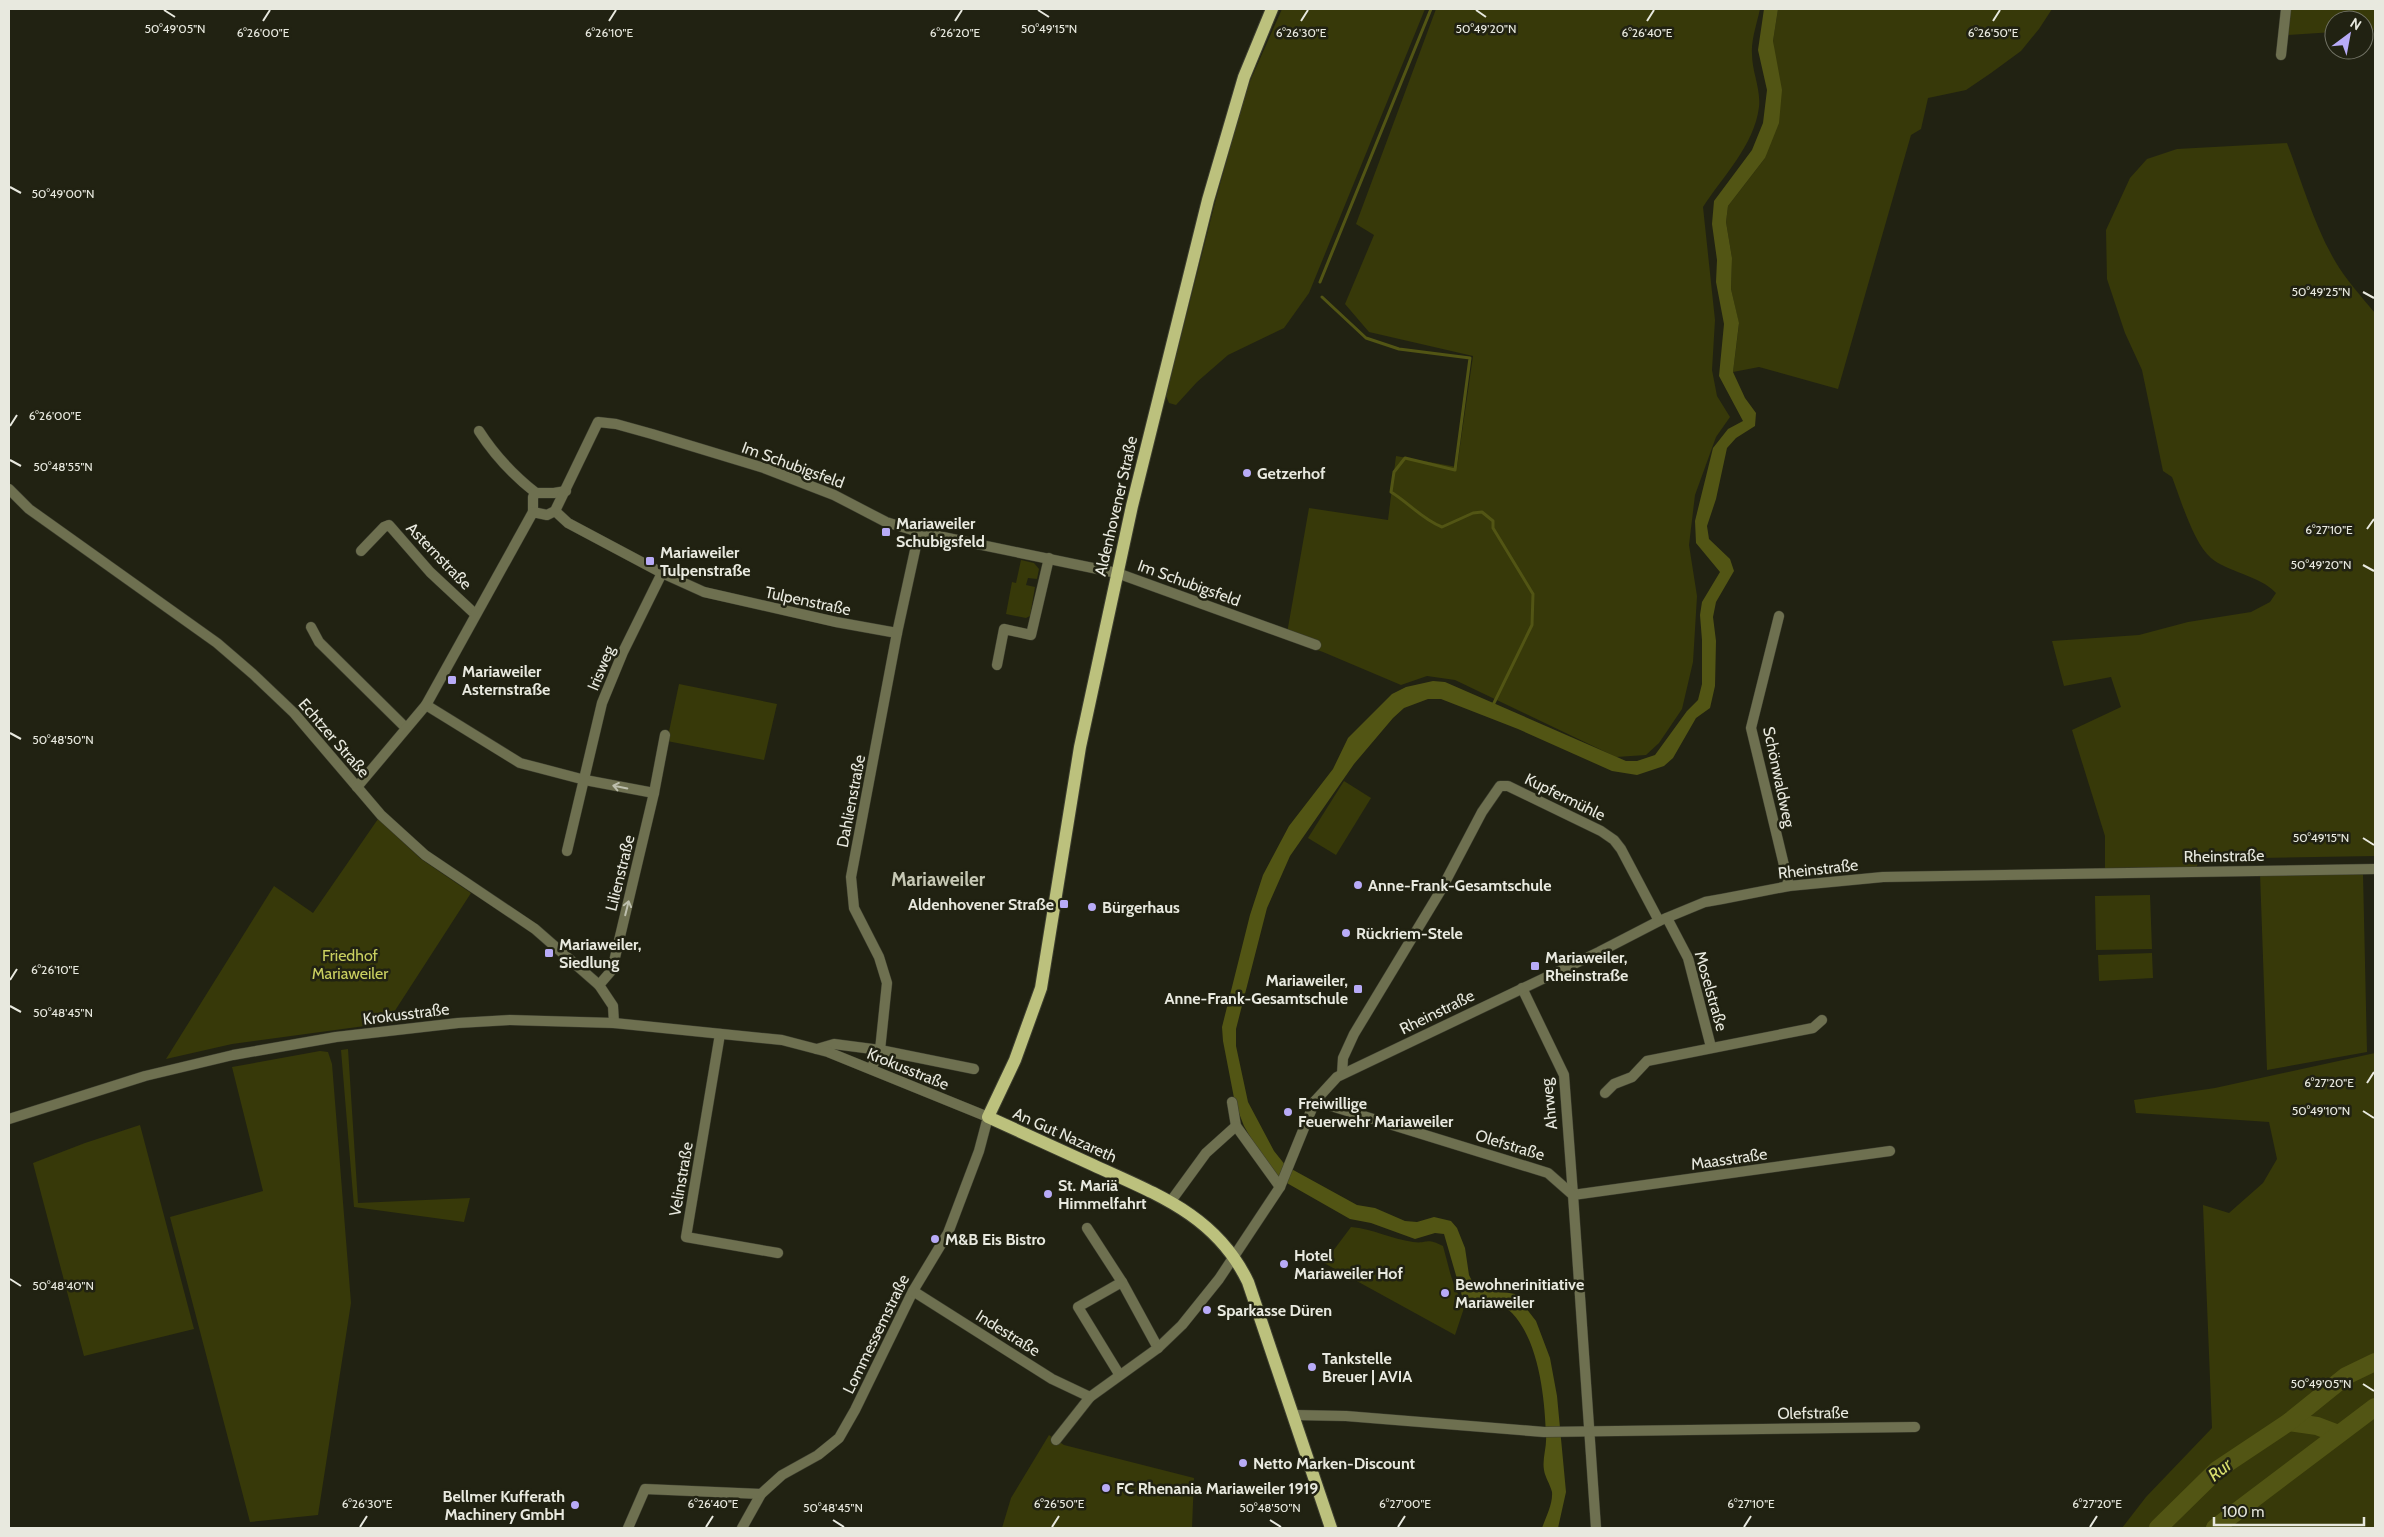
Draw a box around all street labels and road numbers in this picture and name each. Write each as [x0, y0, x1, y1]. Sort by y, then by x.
street label: Aldenhovener Straße [1091, 434, 1141, 578]
street label: Im Schubigsfeld [739, 438, 847, 492]
street label: Asternstraße [402, 518, 476, 594]
street label: Im Schubigsfeld [1135, 556, 1243, 610]
street label: Tulpenstraße [763, 583, 853, 619]
street label: Irisweg [583, 642, 619, 693]
street label: Echtzer Straße [295, 695, 373, 781]
street label: Schönwaldweg [1759, 725, 1799, 830]
street label: Dahlienstraße [833, 753, 869, 849]
street label: Kupfermühle [1522, 769, 1608, 825]
street label: Lilienstraße [601, 833, 639, 913]
street label: Rheinstraße [2183, 846, 2265, 866]
street label: Rheinstraße [1777, 855, 1859, 883]
street label: Moselstraße [1691, 949, 1731, 1033]
street label: Rheinstraße [1397, 986, 1477, 1038]
street label: Krokusstraße [362, 999, 450, 1029]
street label: Krokusstraße [864, 1044, 952, 1094]
street label: Ahrweg [1537, 1076, 1561, 1130]
street label: An Gut Nazareth [1010, 1104, 1120, 1166]
street label: Olefstraße [1473, 1125, 1547, 1165]
street label: Velinstraße [665, 1140, 697, 1218]
street label: Maasstraße [1690, 1144, 1768, 1174]
street label: Lommessemstraße [839, 1271, 913, 1397]
street label: Indestraße [972, 1306, 1044, 1360]
street label: Olefstraße [1777, 1403, 1849, 1423]

